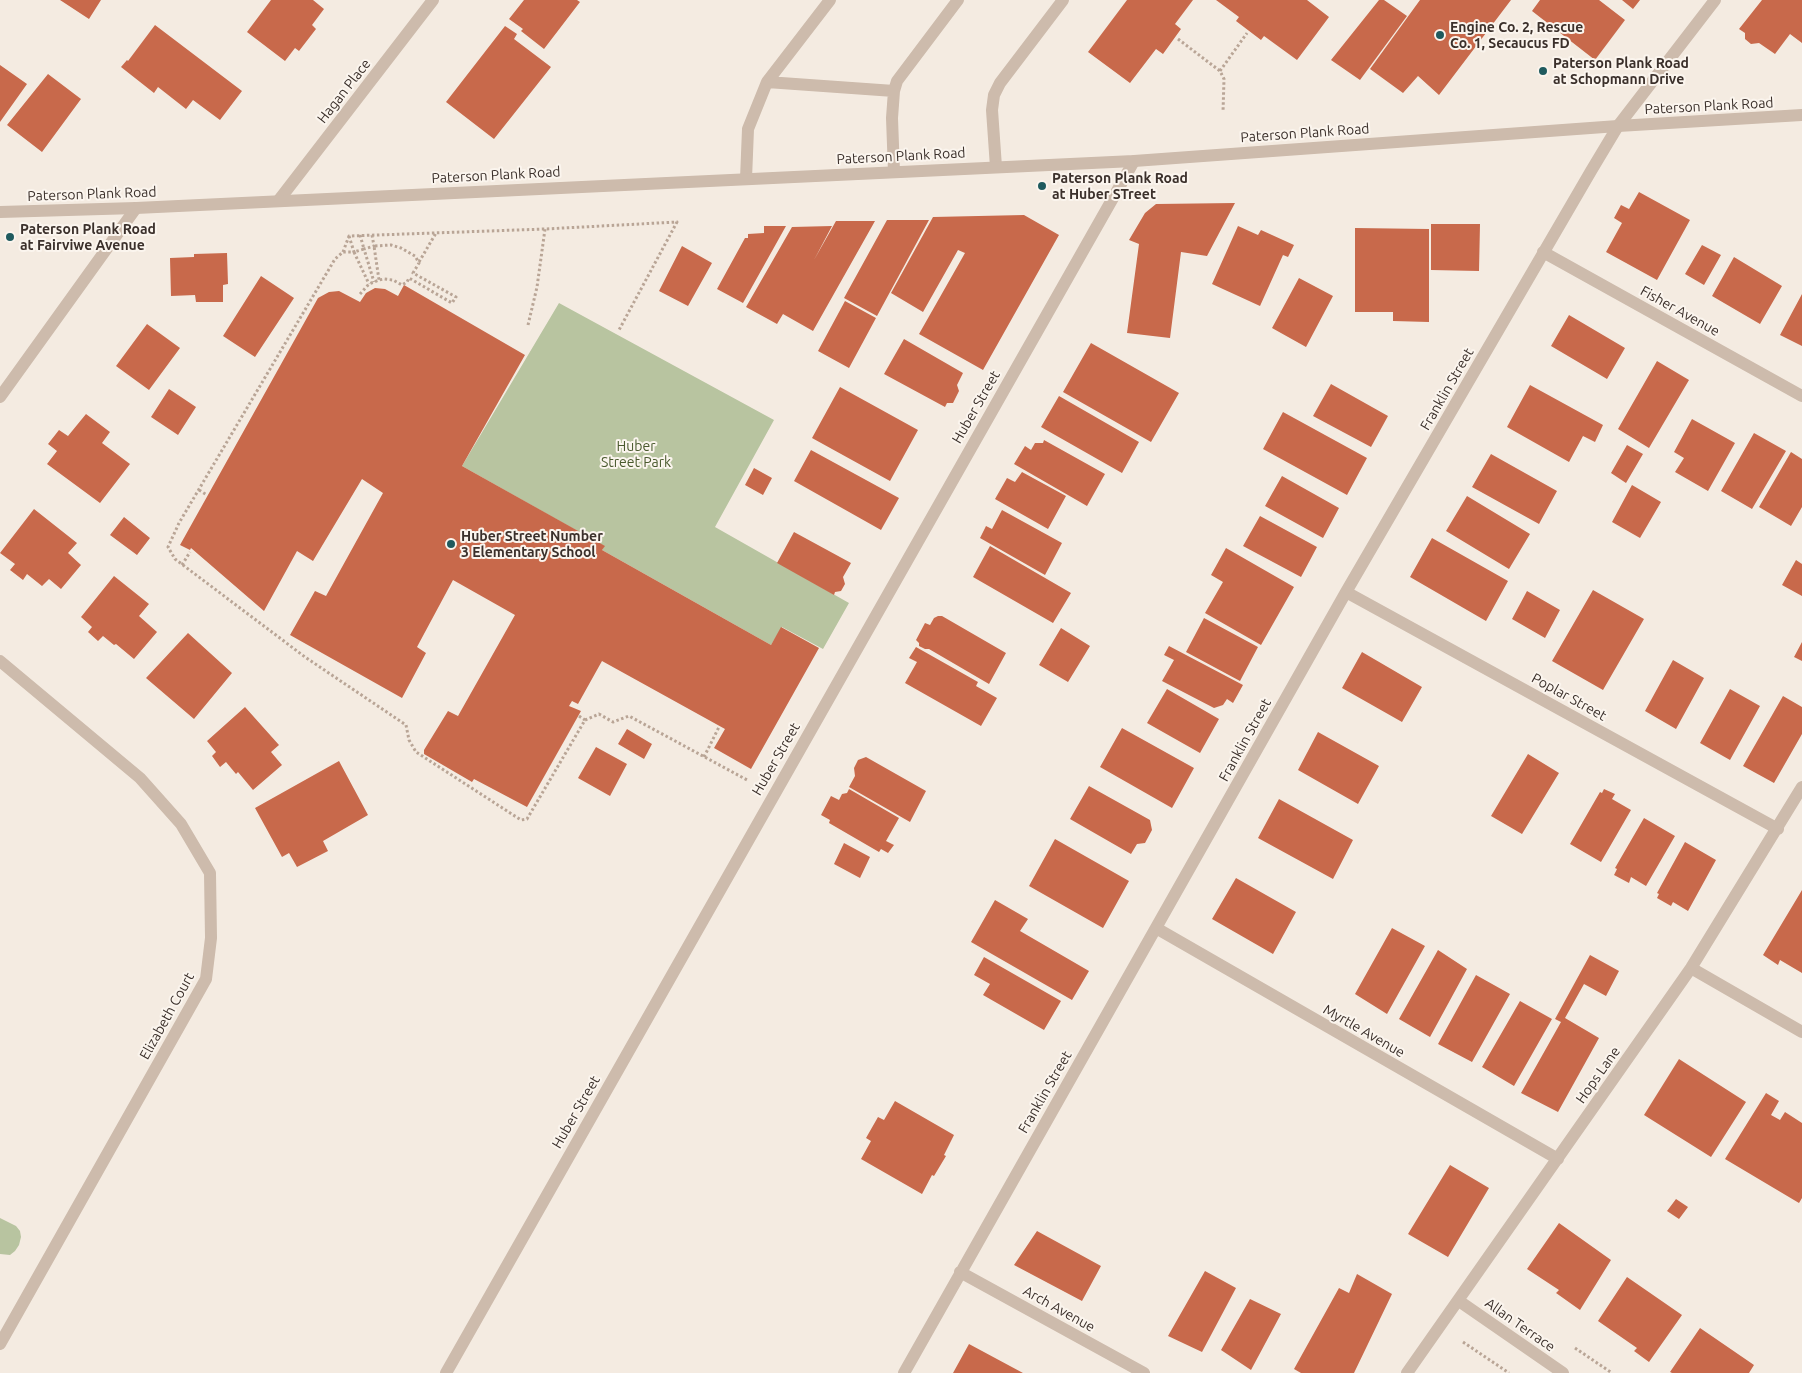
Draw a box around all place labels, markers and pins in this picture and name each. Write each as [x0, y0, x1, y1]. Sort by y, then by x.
place label: Engine Co. 2, Rescue Co. 1, Secaucus FD [1450, 19, 1583, 52]
marker: Engine Co. 2, Rescue Co. 1, Secaucus FD [1434, 29, 1446, 41]
place label: Paterson Plank Road at Schopmann Drive [1553, 55, 1689, 88]
marker: Paterson Plank Road at Schopmann Drive [1537, 65, 1549, 77]
place label: Paterson Plank Road at Huber STreet [1052, 170, 1188, 202]
marker: Paterson Plank Road at Huber STreet [1036, 180, 1048, 192]
place label: Paterson Plank Road at Fairviwe Avenue [20, 221, 156, 253]
marker: Paterson Plank Road at Fairviwe Avenue [4, 231, 16, 243]
place label: Huber Street Number 3 Elementary School [461, 528, 603, 560]
marker: Huber Street Number 3 Elementary School [445, 538, 457, 550]

